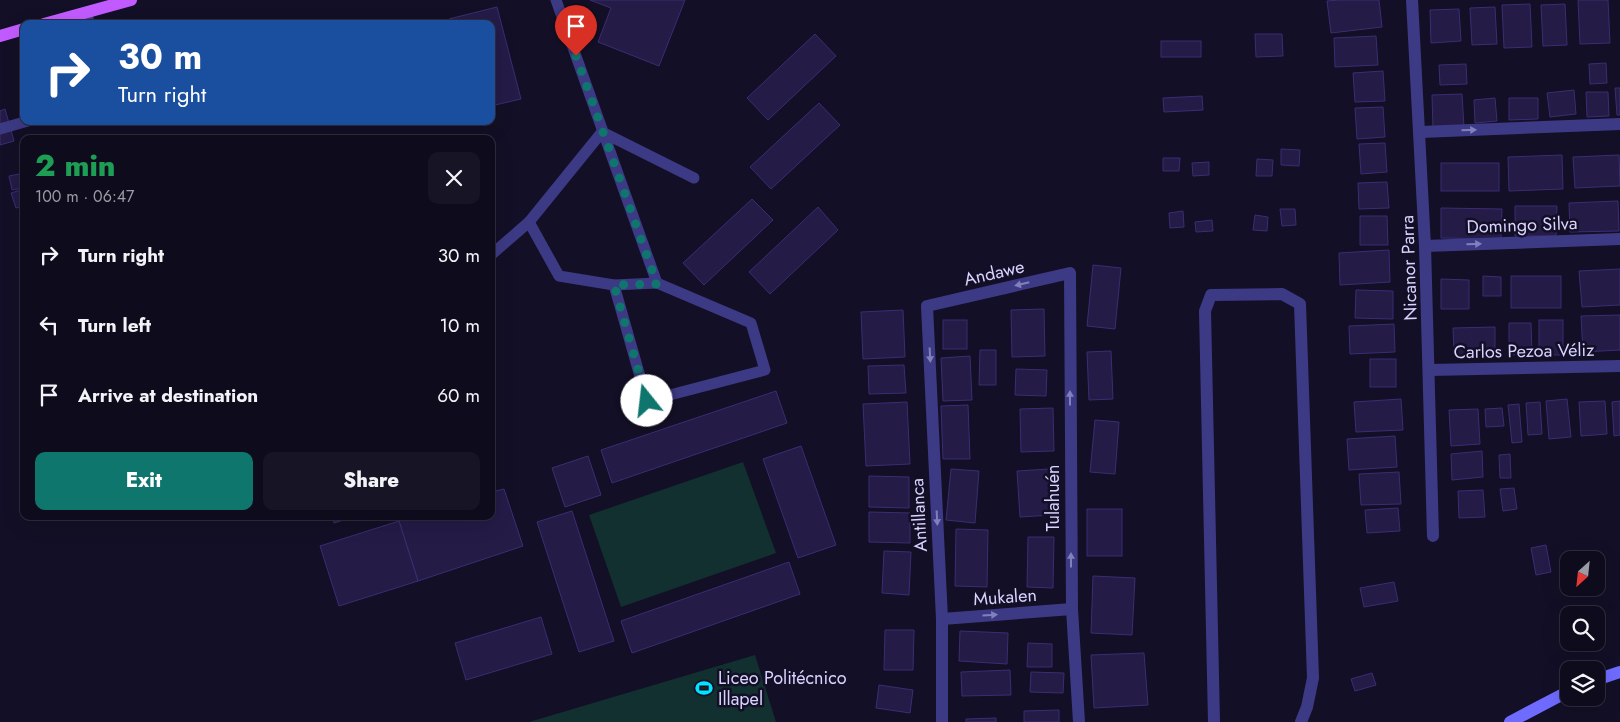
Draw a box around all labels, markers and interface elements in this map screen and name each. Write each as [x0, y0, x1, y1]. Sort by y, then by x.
pin [555, 5, 597, 56]
icon: arrive [562, 12, 590, 40]
text: 30 m [118, 32, 202, 82]
icon: right [35, 40, 100, 105]
text: Turn right [118, 78, 206, 110]
one-way arrow [1461, 126, 1477, 134]
text: 2 min [35, 144, 116, 187]
button: close [428, 152, 480, 204]
text: 100 m · 06:47 [35, 185, 134, 208]
street label: Domingo Silva [1466, 210, 1578, 240]
street label: Nicanor Parra [1394, 215, 1424, 321]
one-way arrow [1466, 240, 1482, 248]
icon: right [35, 241, 63, 269]
text: Turn right [78, 242, 164, 269]
text: 30 m [438, 242, 480, 269]
street label: Andawe [961, 253, 1027, 293]
one-way arrow [1015, 280, 1030, 288]
icon: left [35, 311, 63, 339]
text: Turn left [78, 312, 151, 339]
text: 10 m [440, 312, 480, 339]
street label: Carlos Pezoa Véliz [1453, 337, 1595, 365]
one-way arrow [926, 347, 934, 363]
position arrow [620, 374, 672, 426]
icon: arrive [35, 381, 63, 409]
text: Arrive at destination [78, 382, 258, 409]
text: 60 m [437, 382, 480, 409]
one-way arrow [1066, 389, 1074, 405]
button: Exit [35, 452, 253, 510]
button: Share [263, 452, 480, 510]
street label: Tulahuén [1040, 465, 1066, 531]
street label: Antillanca [904, 477, 934, 553]
one-way arrow [933, 510, 941, 526]
north arrow [1560, 551, 1605, 596]
map controls [1560, 551, 1605, 706]
one-way arrow [1067, 552, 1075, 568]
street label: Mukalen [972, 582, 1038, 612]
button: search [1560, 606, 1605, 651]
one-way arrow [983, 611, 999, 619]
button: layers [1560, 661, 1605, 706]
place label: Liceo Politécnico Illapel [718, 665, 847, 712]
sports icon: Liceo Politécnico Illapel [694, 678, 714, 698]

